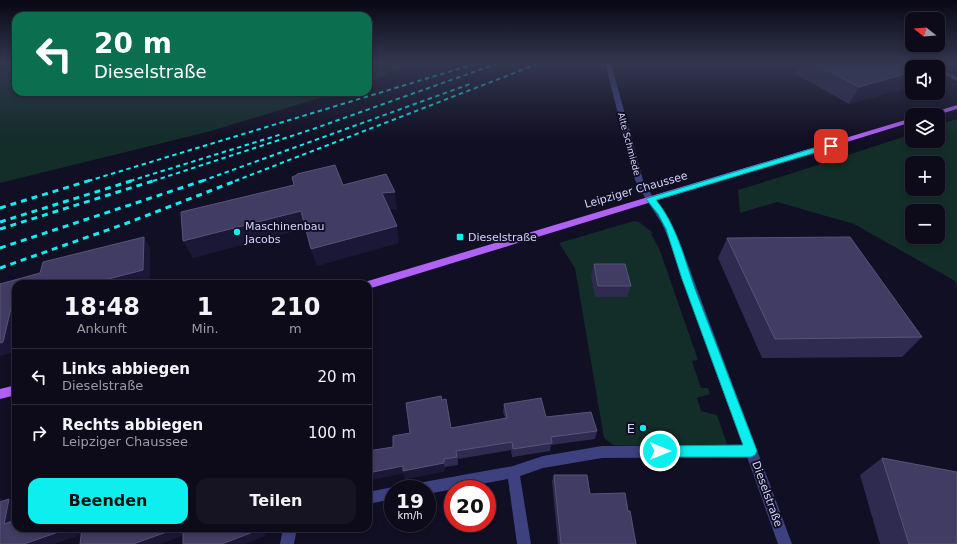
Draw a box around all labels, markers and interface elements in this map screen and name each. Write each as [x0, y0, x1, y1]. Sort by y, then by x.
north arrow [905, 12, 945, 52]
map controls [905, 12, 945, 244]
text: 20 m [94, 27, 172, 60]
icon: left [28, 28, 80, 80]
button: sound [905, 60, 945, 100]
text: Dieselstraße [94, 61, 207, 82]
button: layers [905, 108, 945, 148]
street label: Alte Schmiede [616, 111, 642, 177]
pin [814, 129, 848, 163]
icon: arrive [820, 135, 842, 157]
button: + [905, 156, 945, 196]
street label: Leipziger Chaussee [583, 169, 689, 211]
button: − [905, 204, 945, 244]
place label: Maschinenbau Jacobs [244, 220, 324, 246]
marker: Maschinenbau Jacobs [232, 227, 242, 237]
place label: Dieselstraße [468, 231, 537, 244]
marker: Dieselstraße [455, 232, 465, 242]
text: 18:48 [64, 293, 140, 321]
text: 1 [197, 293, 213, 321]
text: 210 [270, 293, 320, 321]
text: Ankunft [77, 321, 127, 336]
text: Min. [192, 321, 219, 336]
text: m [289, 321, 302, 336]
text: Links abbiegen [62, 360, 190, 378]
icon: left [28, 366, 50, 388]
text: 20 m [318, 368, 356, 386]
text: Dieselstraße [62, 378, 143, 393]
text: Rechts abbiegen [62, 416, 203, 434]
place label: E [627, 421, 635, 436]
icon: right [28, 422, 50, 444]
marker: E [638, 423, 648, 433]
text: 100 m [308, 424, 356, 442]
position arrow [639, 430, 681, 472]
text: Leipziger Chaussee [62, 434, 188, 449]
street label: Dieselstraße [749, 459, 785, 529]
button: Beenden [28, 478, 188, 524]
button: Teilen [196, 478, 356, 524]
speed limit sign: 20 [444, 480, 496, 532]
text: 19 [396, 489, 424, 513]
text: km/h [397, 510, 423, 521]

